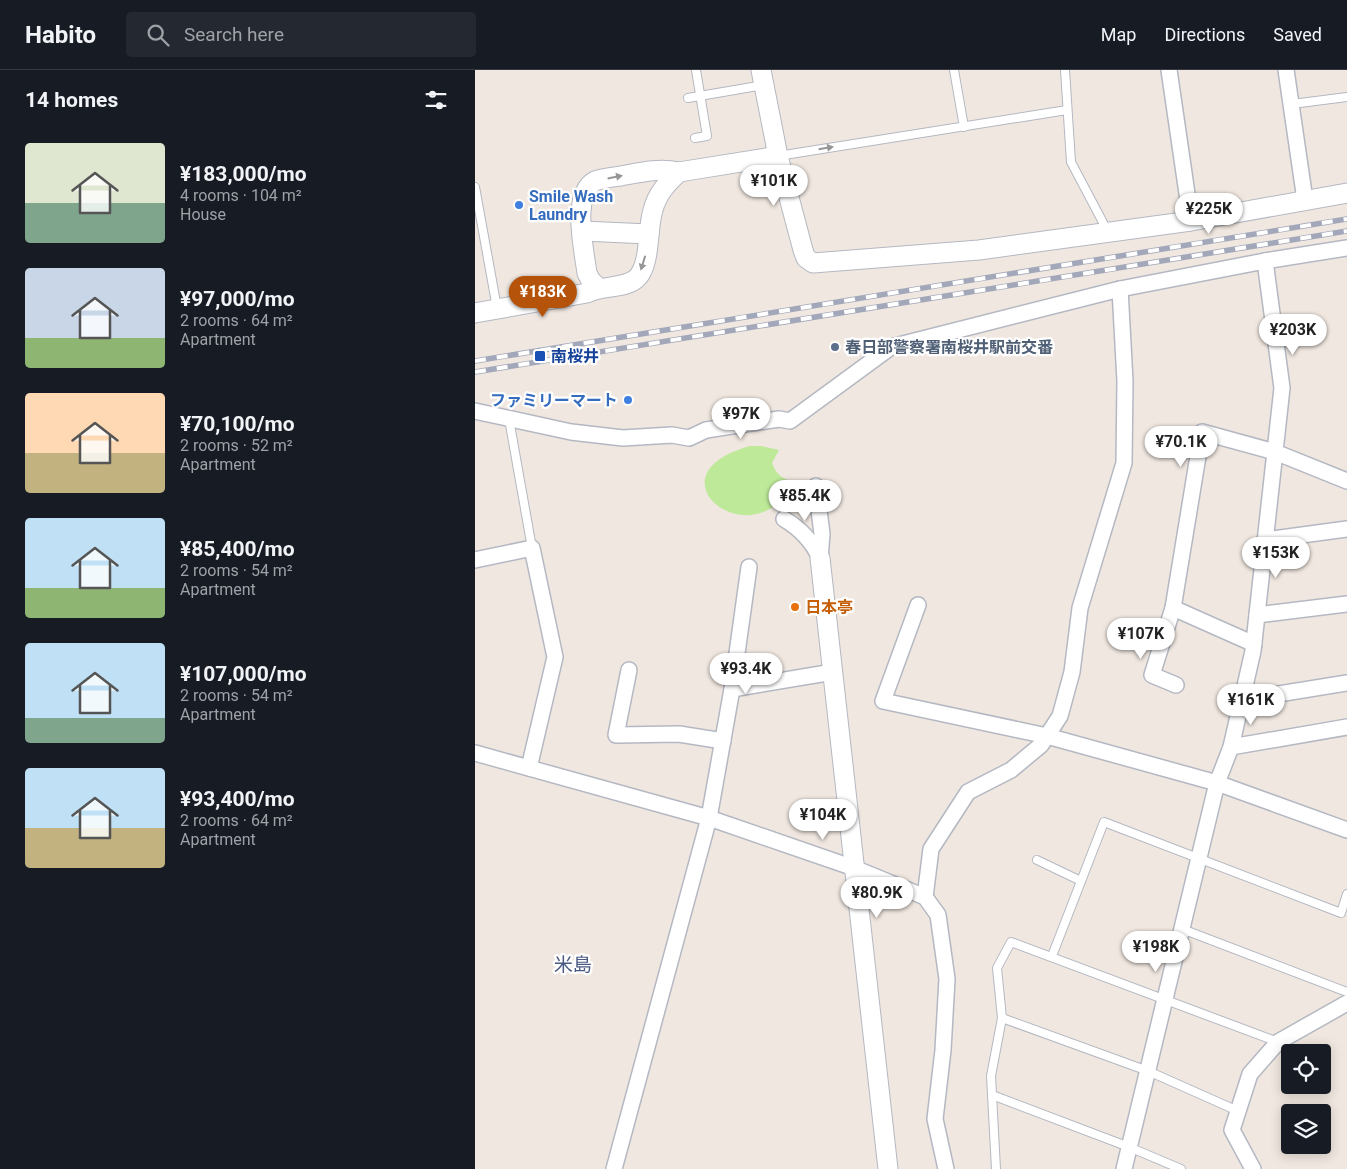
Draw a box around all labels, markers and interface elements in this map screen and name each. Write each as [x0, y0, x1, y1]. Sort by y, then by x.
search box [126, 12, 476, 57]
text: Habito [25, 21, 96, 49]
icon: search [144, 21, 172, 49]
text: Search here [184, 23, 284, 46]
text: Map [1101, 24, 1136, 45]
text: Directions [1164, 24, 1245, 45]
text: Saved [1273, 24, 1322, 45]
icon: filters [422, 86, 450, 114]
text: 14 homes [25, 88, 118, 112]
one-way arrow [819, 144, 835, 152]
text: ¥183,000/mo [180, 162, 307, 186]
icon: home [65, 163, 125, 223]
pin: ¥101K [739, 164, 809, 207]
text: ¥101K [751, 171, 797, 190]
one-way arrow [607, 173, 622, 181]
text: 4 rooms · 104 m² [180, 186, 302, 205]
place label: Smile Wash Laundry [529, 187, 613, 224]
pin: ¥225K [1174, 192, 1244, 235]
marker: Smile Wash Laundry [513, 199, 525, 211]
text: ¥225K [1186, 199, 1232, 218]
text: House [180, 205, 226, 224]
one-way arrow [639, 256, 647, 271]
pin: ¥183K [508, 276, 578, 318]
text: ¥183K [520, 282, 566, 301]
text: ¥97,000/mo [180, 287, 295, 311]
icon: home [65, 288, 125, 348]
text: 2 rooms · 64 m² [180, 311, 293, 330]
pin: ¥203K [1258, 314, 1328, 356]
text: ¥203K [1270, 320, 1316, 339]
text: Apartment [180, 330, 256, 349]
place label: 春日部警察署南桜井駅前交番 [845, 338, 1053, 357]
marker: 春日部警察署南桜井駅前交番 [829, 341, 841, 353]
place label: 南桜井 [551, 347, 599, 366]
marker: 南桜井 [533, 349, 547, 363]
place label: ファミリーマート [490, 391, 618, 410]
marker: ファミリーマート [622, 394, 634, 406]
pin: ¥97K [711, 398, 771, 440]
text: ¥97K [722, 404, 760, 423]
text: ¥70,100/mo [180, 412, 295, 436]
icon: home [65, 413, 125, 473]
pin: ¥70.1K [1140, 426, 1222, 468]
text: ¥70.1K [1156, 432, 1206, 451]
text: 2 rooms · 52 m² [180, 436, 293, 455]
text: Apartment [180, 455, 256, 474]
pin: ¥85.4K [764, 480, 846, 522]
text: ¥85.4K [780, 486, 830, 505]
pin: ¥153K [1241, 536, 1311, 579]
text: ¥85,400/mo [180, 537, 295, 561]
icon: home [65, 538, 125, 598]
text: ¥153K [1253, 543, 1299, 562]
text: 2 rooms · 54 m² [180, 561, 293, 580]
text: Apartment [180, 580, 256, 599]
place label: 日本亭 [805, 598, 853, 617]
marker: 日本亭 [789, 601, 801, 613]
pin: ¥107K [1106, 618, 1176, 660]
text: ¥107K [1118, 624, 1164, 643]
pin: ¥93.4K [705, 652, 787, 695]
text: ¥93.4K [721, 659, 771, 678]
text: ¥107,000/mo [180, 662, 307, 686]
icon: home [65, 663, 125, 723]
pin: ¥161K [1216, 684, 1286, 726]
text: 2 rooms · 54 m² [180, 686, 293, 705]
text: ¥161K [1228, 690, 1274, 709]
text: Apartment [180, 705, 256, 724]
text: ¥93,400/mo [180, 787, 295, 811]
icon: home [65, 788, 125, 848]
pin: ¥104K [788, 798, 858, 841]
text: ¥104K [800, 805, 846, 824]
text: 2 rooms · 64 m² [180, 811, 293, 830]
text: Apartment [180, 830, 256, 849]
pin: ¥80.9K [836, 876, 918, 919]
text: ¥80.9K [852, 883, 902, 902]
pin: ¥198K [1121, 930, 1191, 973]
text: ¥198K [1133, 937, 1179, 956]
district label: 米島 [554, 953, 592, 976]
map controls [1281, 1044, 1331, 1154]
button: locate [1281, 1044, 1331, 1094]
button: layers [1281, 1104, 1331, 1154]

